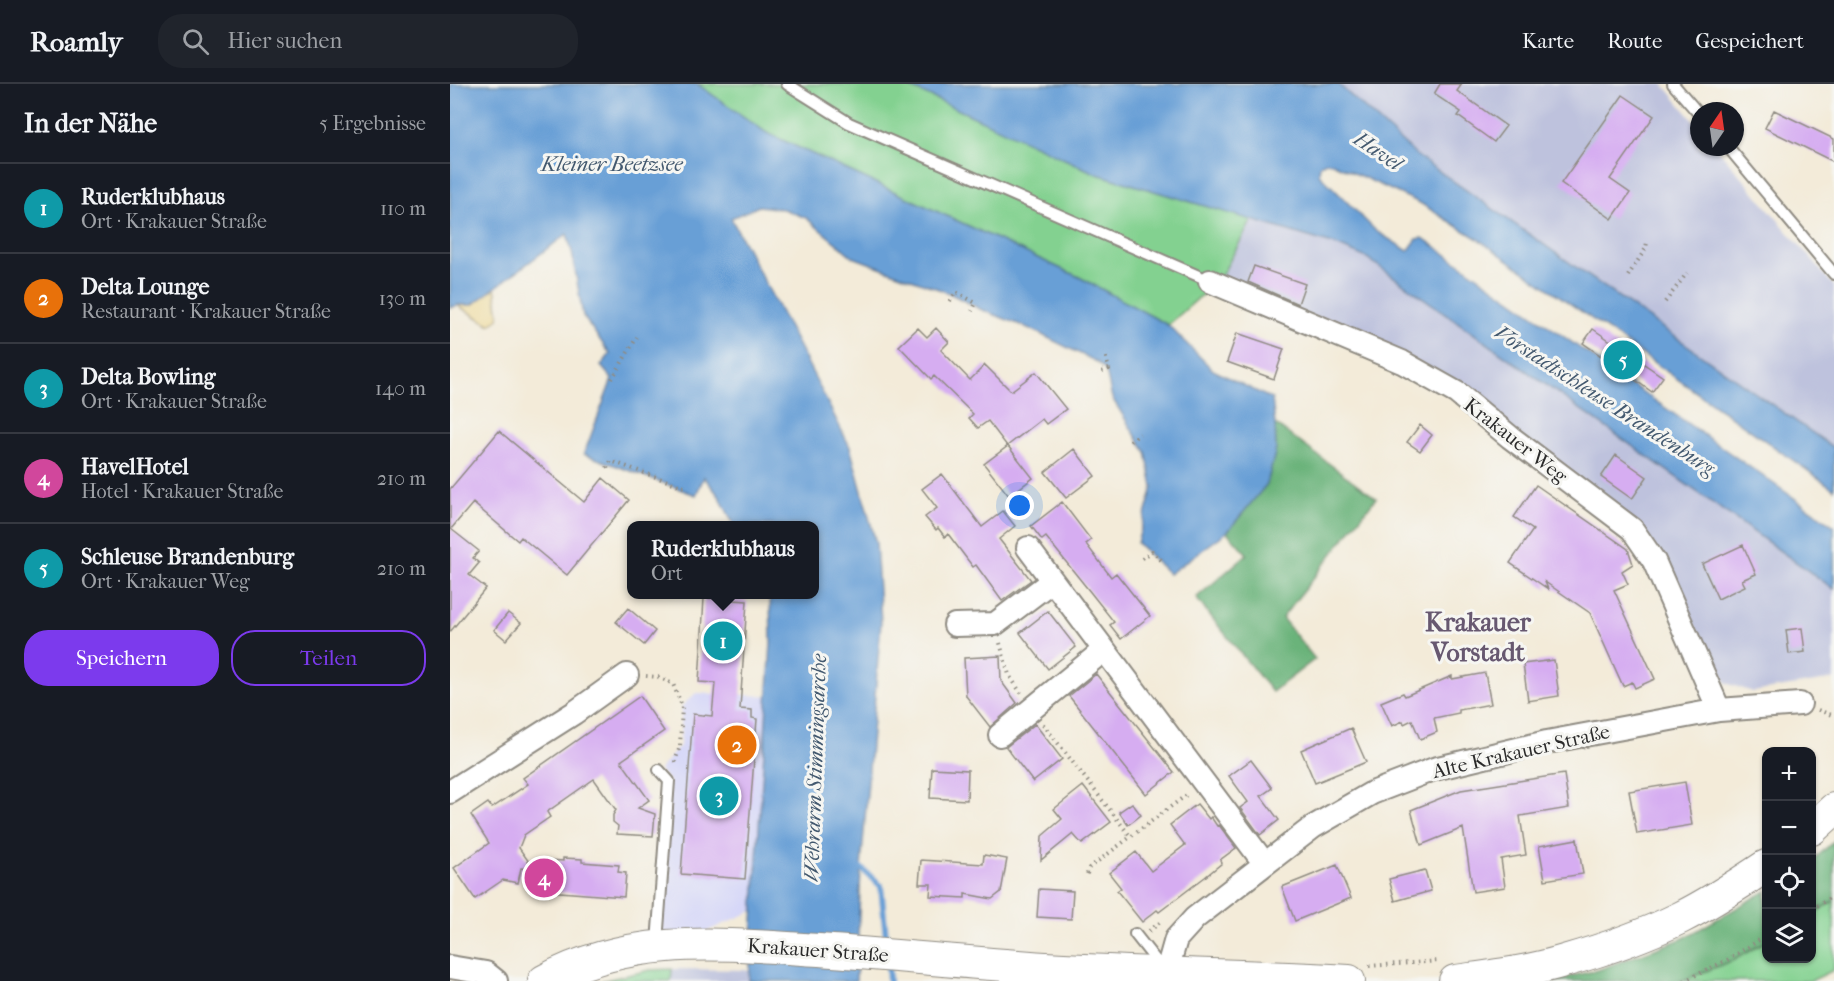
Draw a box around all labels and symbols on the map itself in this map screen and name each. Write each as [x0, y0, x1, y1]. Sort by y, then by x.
north arrow [1690, 102, 1744, 156]
water label: Havel [1349, 126, 1409, 177]
water label: Kleiner Beetzsee [539, 152, 683, 176]
water label: Vorstadtschleuse Brandenburg [1491, 320, 1720, 481]
pin: 5 [1604, 338, 1642, 382]
street label: Krakauer Weg [1460, 393, 1572, 488]
your location [1005, 491, 1034, 520]
district label: Krakauer Vorstadt [1425, 607, 1532, 668]
pin: 1 [704, 618, 742, 664]
water label: Wehrarm Stimmingsarche [799, 653, 831, 882]
street label: Alte Krakauer Straße [1429, 720, 1612, 783]
pin: 2 [718, 722, 756, 768]
pin: 3 [700, 774, 738, 818]
pin: 4 [524, 856, 563, 900]
street label: Krakauer Straße [746, 934, 890, 967]

